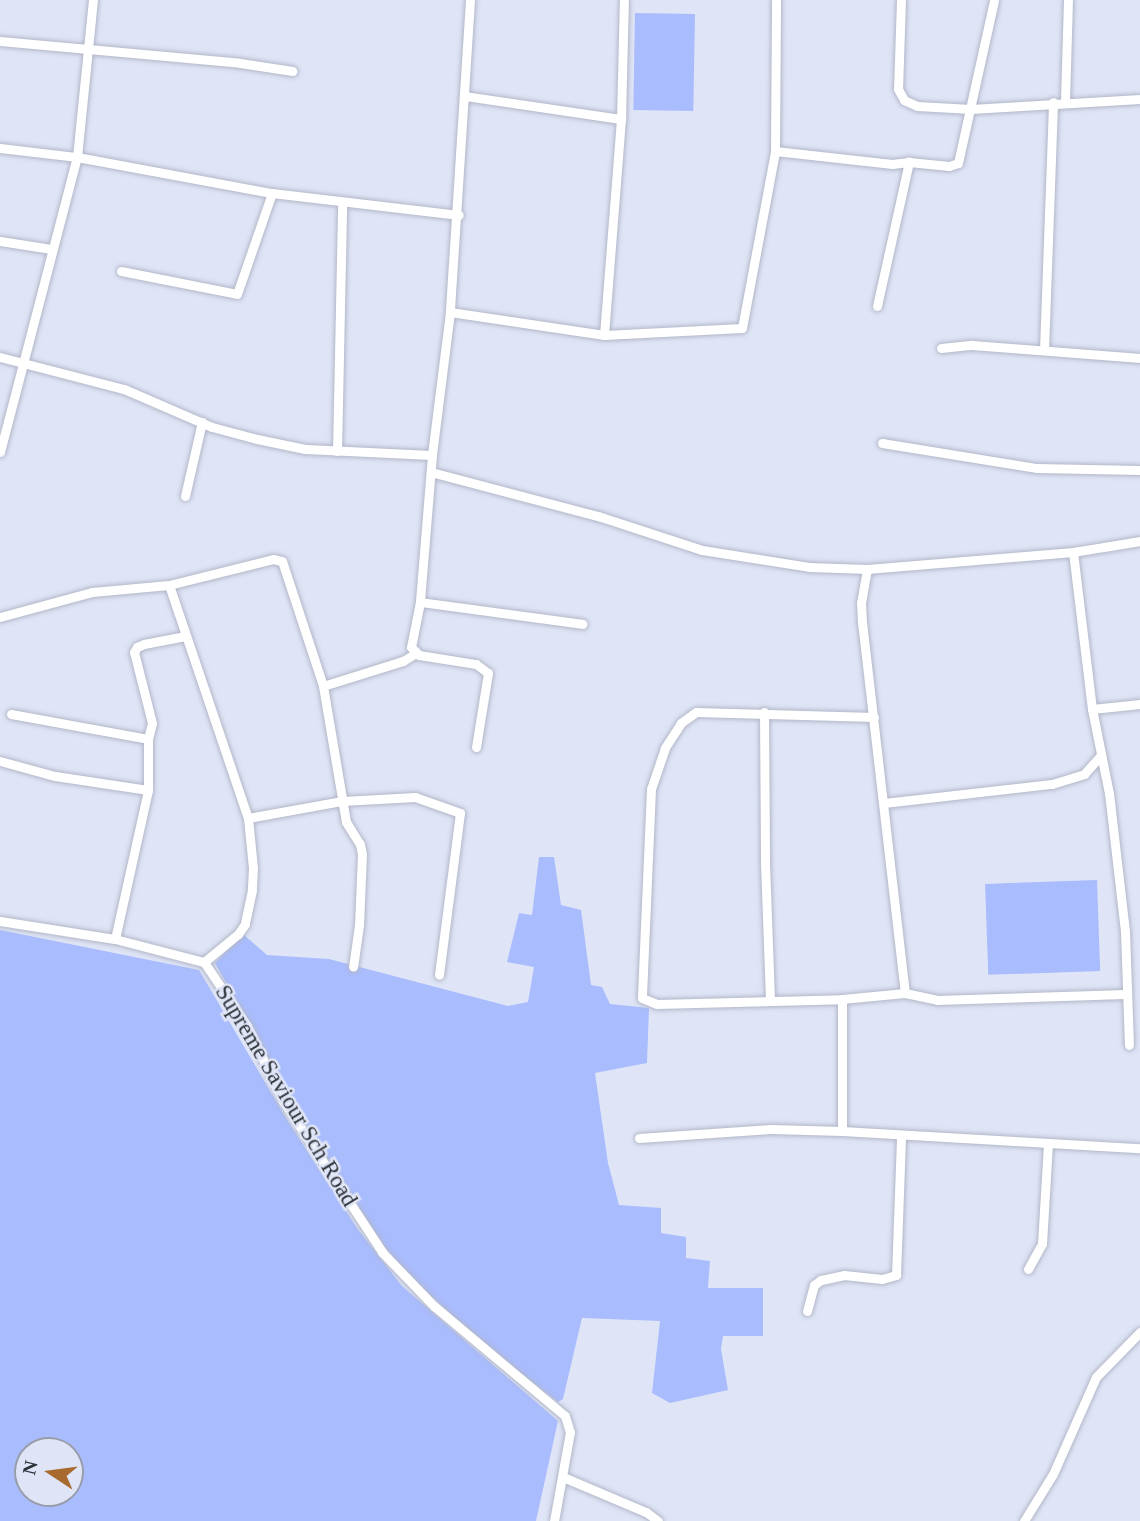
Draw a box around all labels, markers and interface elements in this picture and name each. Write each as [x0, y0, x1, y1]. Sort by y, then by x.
street label: Supreme Saviour Sch Road [209, 980, 363, 1212]
north arrow [14, 1437, 84, 1507]
text: N [18, 1459, 42, 1477]

